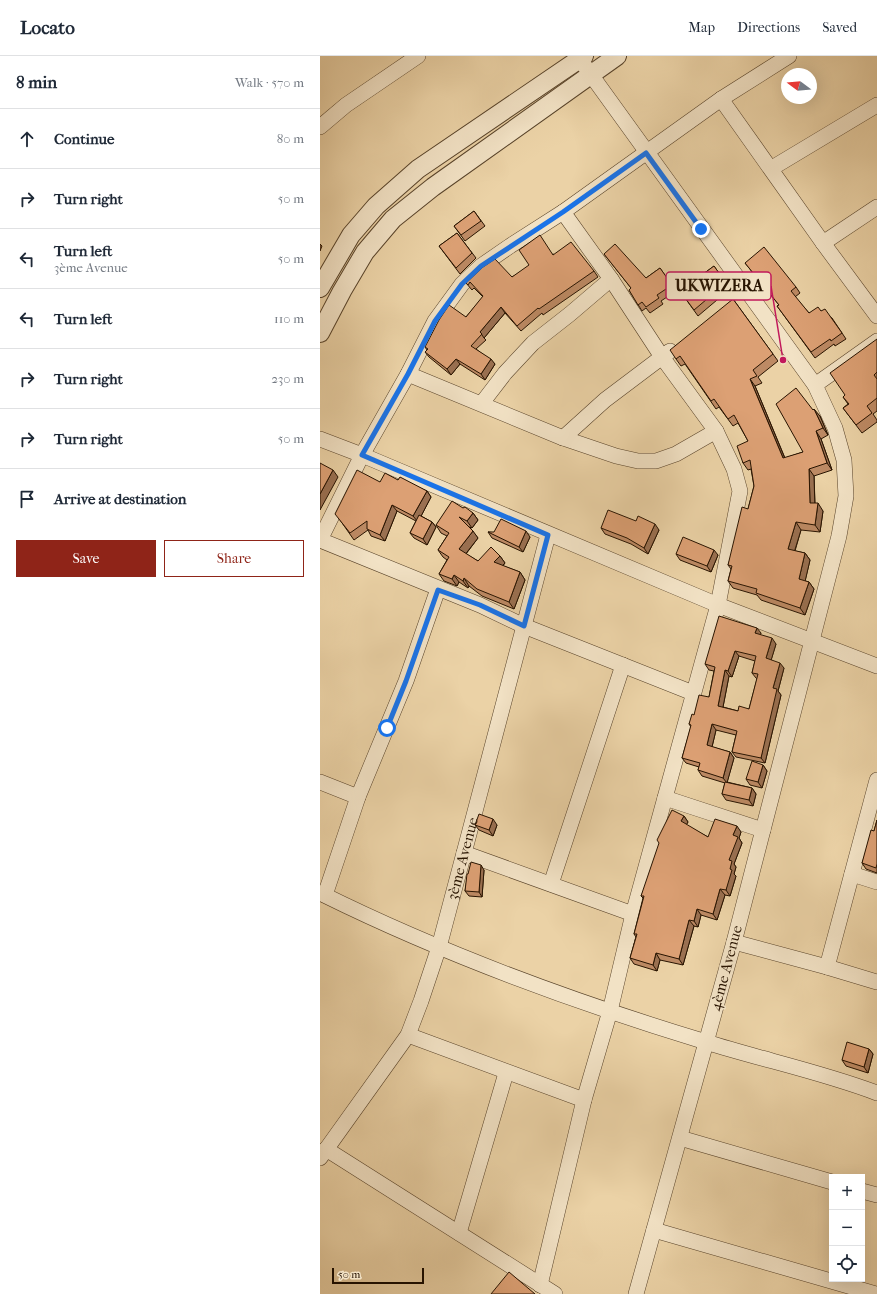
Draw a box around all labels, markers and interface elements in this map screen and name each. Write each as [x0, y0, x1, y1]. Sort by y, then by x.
text: Locato [20, 17, 75, 39]
text: Map [688, 19, 715, 36]
text: Directions [737, 19, 800, 36]
text: Saved [822, 19, 857, 36]
north arrow [781, 68, 817, 104]
text: 8 min [16, 72, 57, 92]
text: Walk · 570 m [235, 75, 304, 90]
icon: ahead [16, 128, 38, 150]
text: Continue [54, 130, 114, 148]
text: 80 m [277, 131, 304, 146]
icon: right [16, 188, 38, 210]
text: Turn right [54, 190, 123, 208]
text: 50 m [278, 191, 304, 206]
route end [692, 220, 710, 238]
text: Turn left [54, 242, 112, 260]
icon: left [16, 248, 38, 270]
text: 50 m [278, 251, 304, 266]
text: 3ème Avenue [54, 260, 128, 275]
callout: UKWIZERA [666, 272, 771, 300]
text: UKWIZERA [674, 276, 764, 295]
icon: left [16, 308, 38, 330]
text: Turn left [54, 310, 112, 328]
text: 110 m [274, 311, 304, 326]
icon: right [16, 368, 38, 390]
text: Turn right [54, 370, 123, 388]
text: 230 m [271, 371, 304, 386]
icon: right [16, 428, 38, 450]
text: Turn right [54, 430, 123, 448]
text: 50 m [278, 431, 304, 446]
icon: arrive [16, 488, 38, 510]
text: Arrive at destination [54, 490, 186, 508]
button: Save [16, 540, 156, 577]
button: Share [164, 540, 304, 577]
route start [378, 719, 396, 737]
street label: 3ème Avenue [443, 815, 482, 902]
street label: 4ème Avenue [706, 923, 746, 1013]
map controls [829, 1174, 865, 1282]
button: + [829, 1174, 865, 1210]
button: − [829, 1210, 865, 1246]
button: locate [829, 1246, 865, 1282]
scale bar [332, 1266, 424, 1285]
text: 50 m [338, 1268, 360, 1281]

